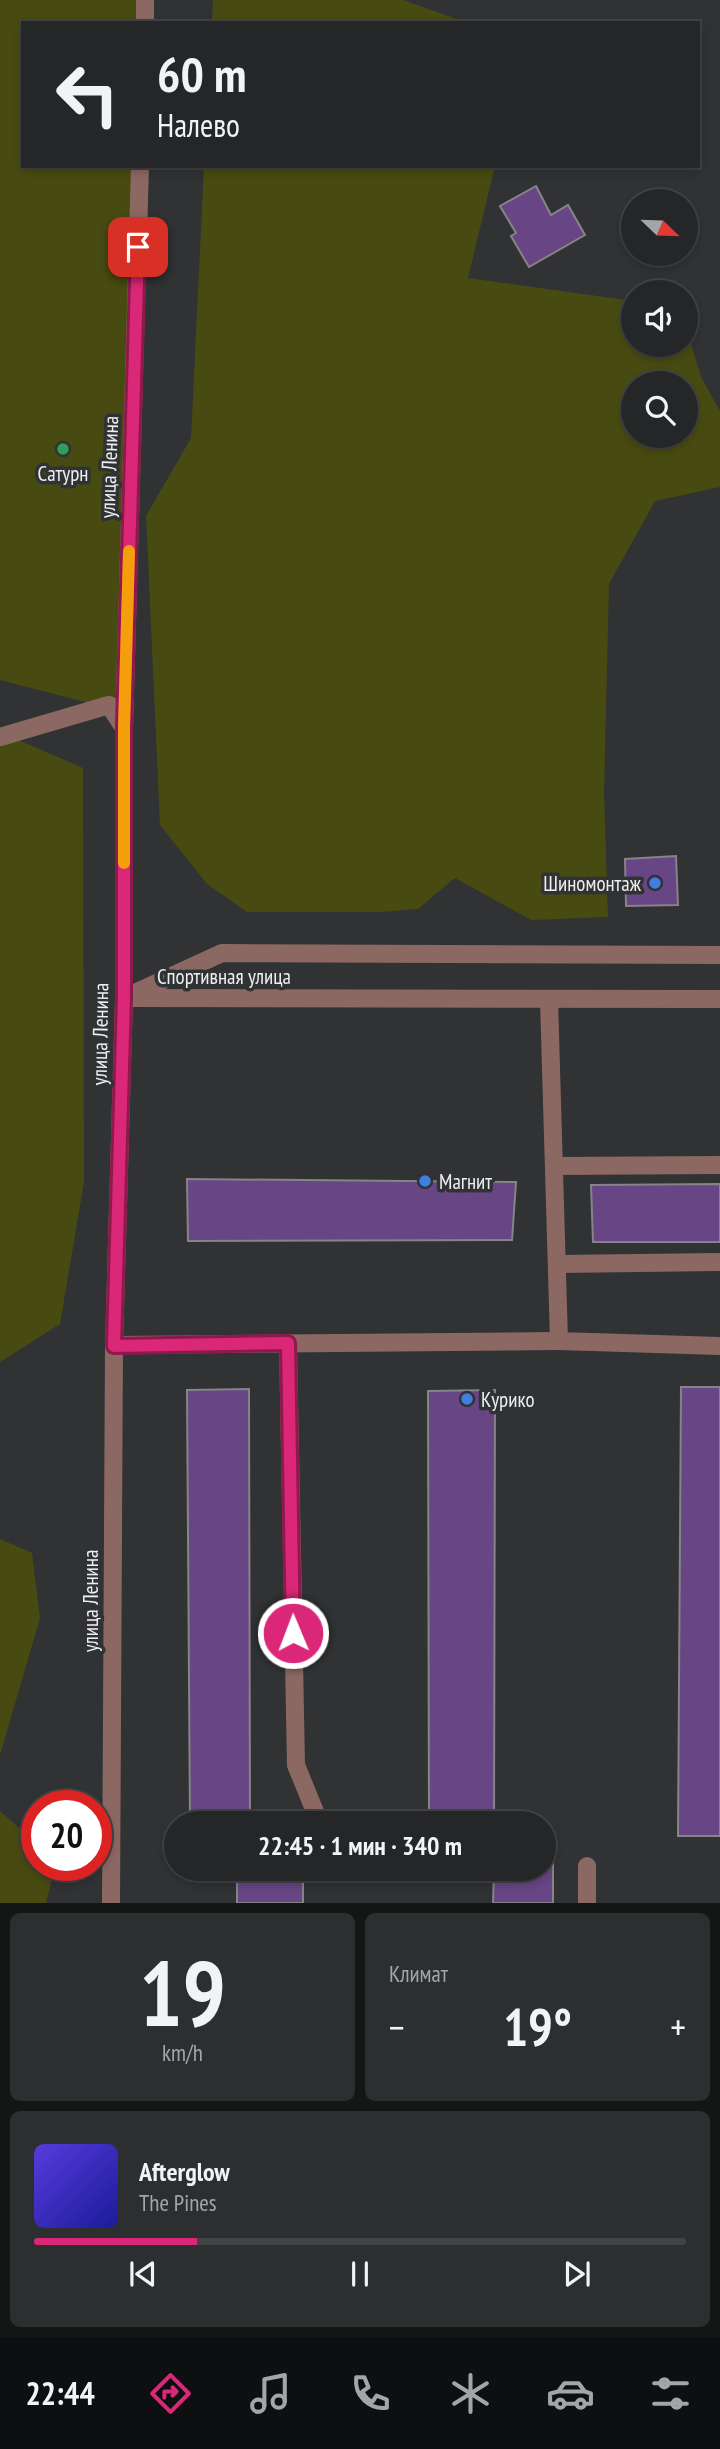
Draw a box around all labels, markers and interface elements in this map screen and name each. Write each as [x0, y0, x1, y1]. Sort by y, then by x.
text: 60 m [157, 42, 246, 106]
icon: left [42, 49, 133, 140]
text: Налево [157, 104, 240, 146]
north arrow [621, 189, 698, 266]
map controls [621, 189, 698, 448]
pin [108, 217, 168, 277]
icon: arrive [119, 228, 157, 266]
button: sound [621, 280, 698, 357]
button: search [621, 371, 698, 448]
street label: улица Ленина [94, 415, 124, 519]
marker: Сатурн [55, 441, 71, 457]
place label: Сатурн [38, 460, 88, 487]
place label: Шиномонтаж [543, 870, 642, 897]
marker: Шиномонтаж [647, 875, 663, 891]
street label: Спортивная улица [157, 963, 291, 990]
street label: улица Ленина [86, 982, 114, 1086]
place label: Магнит [439, 1168, 492, 1195]
marker: Магнит [417, 1173, 433, 1189]
place label: Курико [481, 1386, 535, 1413]
marker: Курико [459, 1391, 475, 1407]
street label: улица Ленина [77, 1550, 104, 1652]
position arrow [256, 1596, 330, 1670]
speed limit sign: 20 [21, 1790, 112, 1881]
text: 22:45 · 1 мин · 340 m [258, 1829, 462, 1862]
text: 19 [139, 1933, 226, 2051]
text: Климат [389, 1959, 448, 1988]
text: 19° [503, 1993, 572, 2060]
text: − [389, 2002, 405, 2051]
text: + [670, 2002, 686, 2051]
text: km/h [162, 2038, 203, 2067]
text: Afterglow [139, 2155, 230, 2188]
text: The Pines [139, 2188, 217, 2217]
icon: previous [124, 2255, 162, 2293]
icon: pause [341, 2255, 379, 2293]
icon: next [558, 2255, 596, 2293]
icon: directions [146, 2369, 195, 2418]
icon: music [246, 2369, 295, 2418]
icon: phone [346, 2369, 395, 2418]
icon: climate [446, 2369, 495, 2418]
icon: car [546, 2369, 595, 2418]
icon: filters [646, 2369, 695, 2418]
text: 22:44 [25, 2372, 95, 2414]

